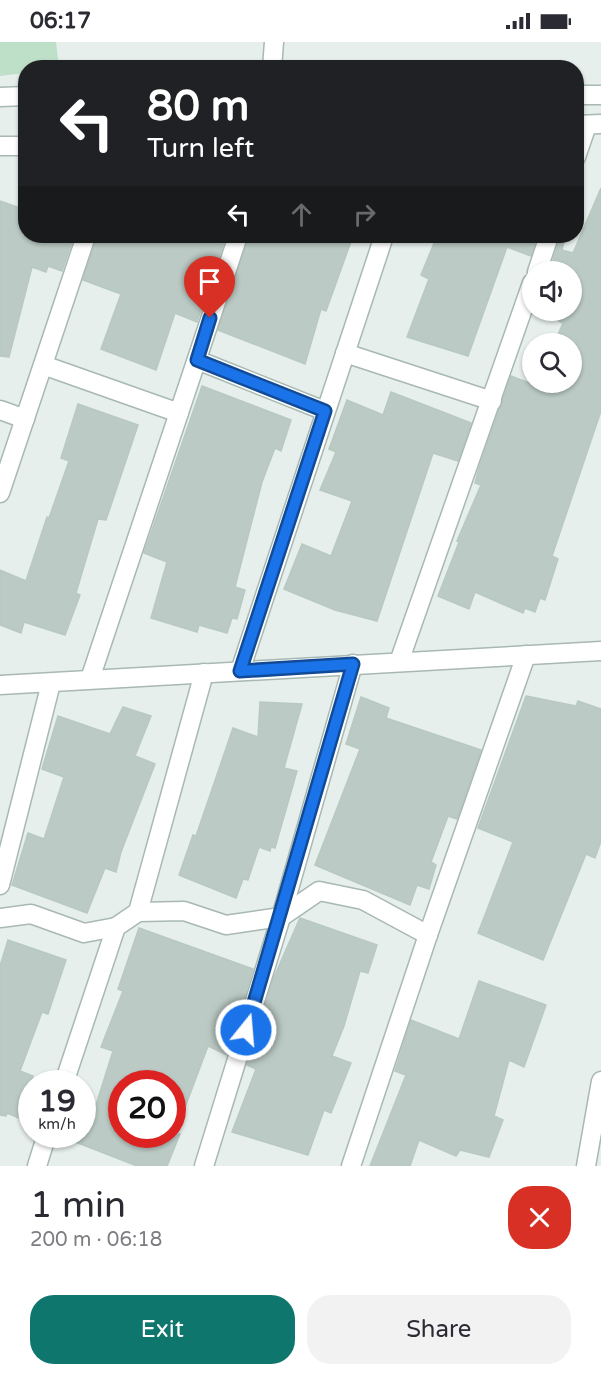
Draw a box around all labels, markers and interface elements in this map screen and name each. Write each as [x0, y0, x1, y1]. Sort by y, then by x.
text: 06:17 [30, 8, 91, 34]
text: 80 m [147, 81, 249, 132]
icon: left [48, 84, 126, 162]
text: Turn left [147, 132, 254, 165]
icon: left [222, 198, 255, 231]
icon: ahead [285, 198, 318, 231]
icon: right [348, 198, 381, 231]
pin [184, 256, 235, 318]
map controls [522, 261, 582, 393]
button: sound [522, 261, 582, 321]
icon: arrive [193, 265, 226, 298]
button: search [522, 333, 582, 393]
position arrow [214, 998, 278, 1062]
speed limit sign: 20 [108, 1070, 186, 1148]
text: 19 [38, 1083, 76, 1120]
text: km/h [38, 1115, 76, 1133]
text: 1 min [30, 1184, 126, 1227]
button: close [508, 1186, 571, 1249]
text: 200 m · 06:18 [30, 1228, 162, 1252]
button: Exit [30, 1295, 295, 1364]
button: Share [307, 1295, 571, 1364]

